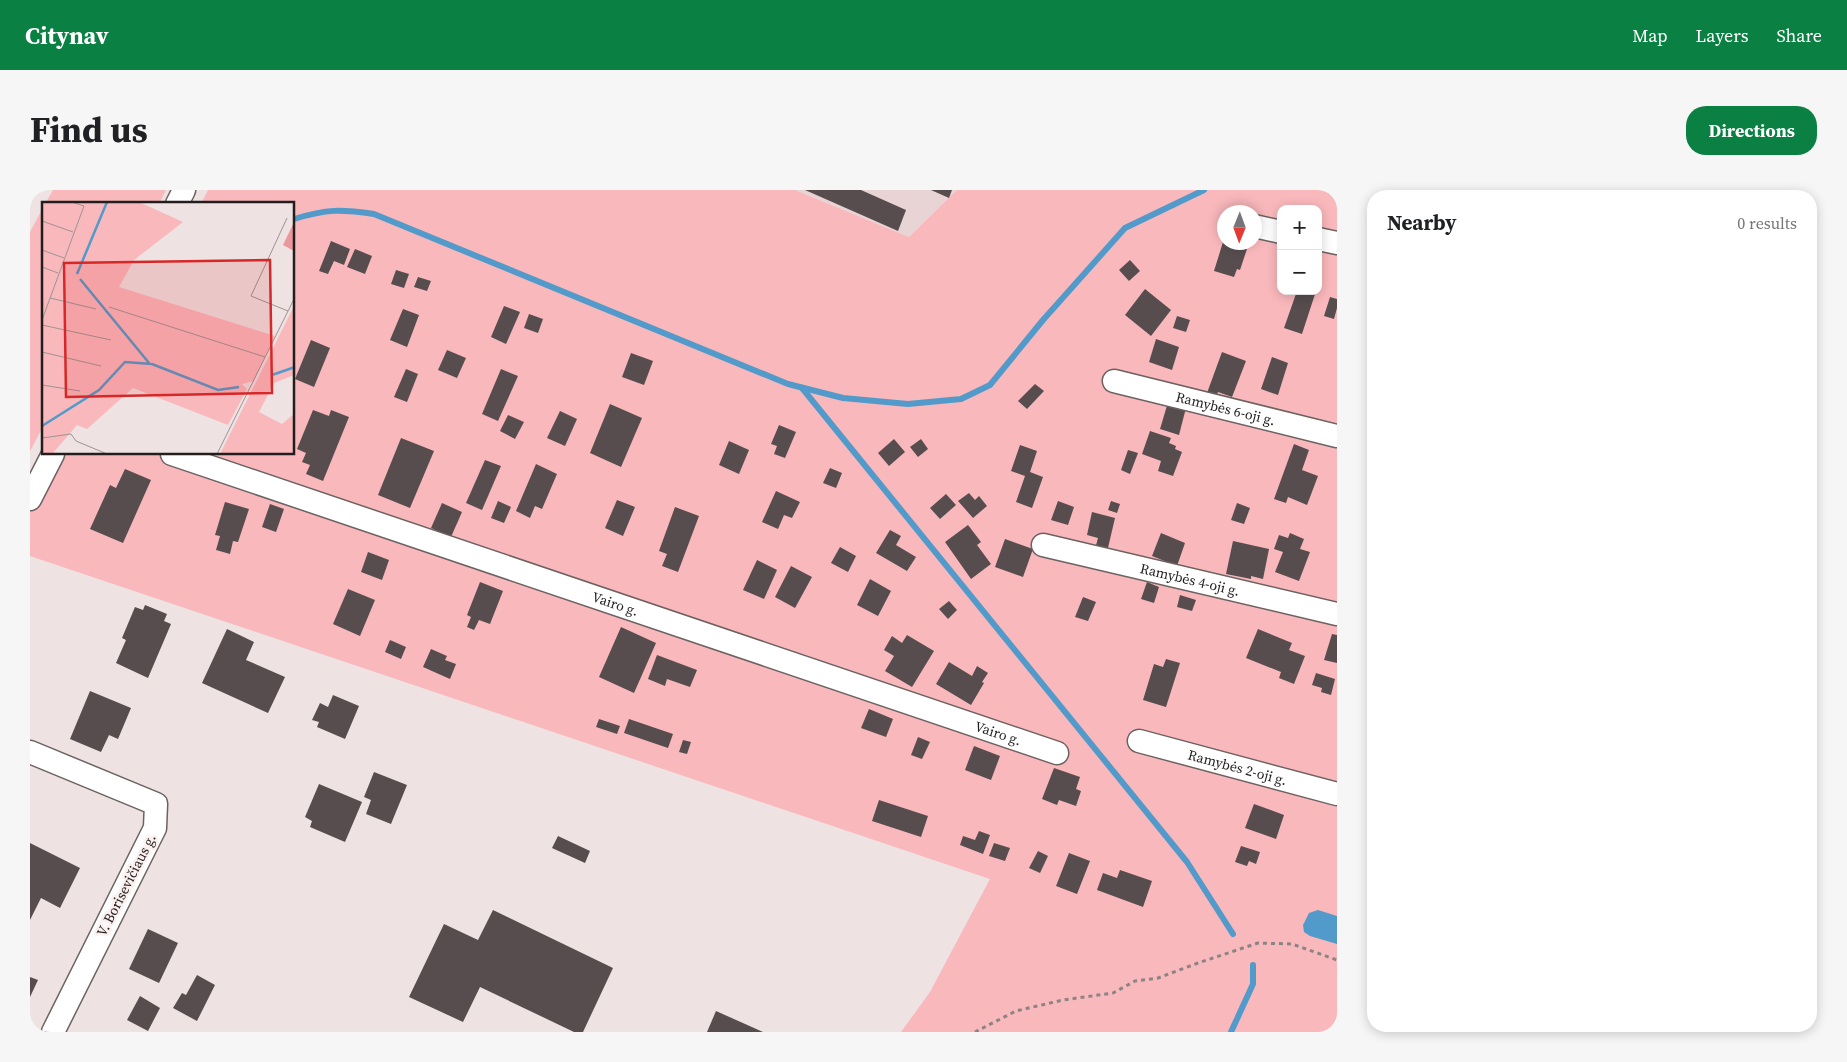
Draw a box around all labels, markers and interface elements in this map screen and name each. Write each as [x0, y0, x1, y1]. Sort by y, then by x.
text: Citynav [25, 19, 109, 52]
text: Map [1632, 23, 1667, 48]
text: Layers [1695, 23, 1748, 48]
text: Share [1776, 23, 1822, 48]
text: Find us [30, 106, 148, 154]
button: Directions [1686, 106, 1817, 155]
inset map [42, 202, 295, 455]
north arrow [1217, 205, 1262, 250]
map controls [1277, 205, 1322, 295]
button: + [1277, 205, 1322, 250]
text: Nearby [1387, 208, 1457, 237]
text: 0 results [1737, 212, 1797, 234]
button: − [1277, 250, 1322, 295]
street label: Ramybės 6-oji g. [1174, 387, 1277, 430]
street label: Ramybės 4-oji g. [1138, 558, 1242, 601]
street label: Vairo g. [589, 587, 641, 621]
street label: Vairo g. [972, 716, 1024, 750]
street label: Ramybės 2-oji g. [1186, 745, 1289, 790]
street label: V. Borisevičiaus g. [91, 830, 161, 940]

